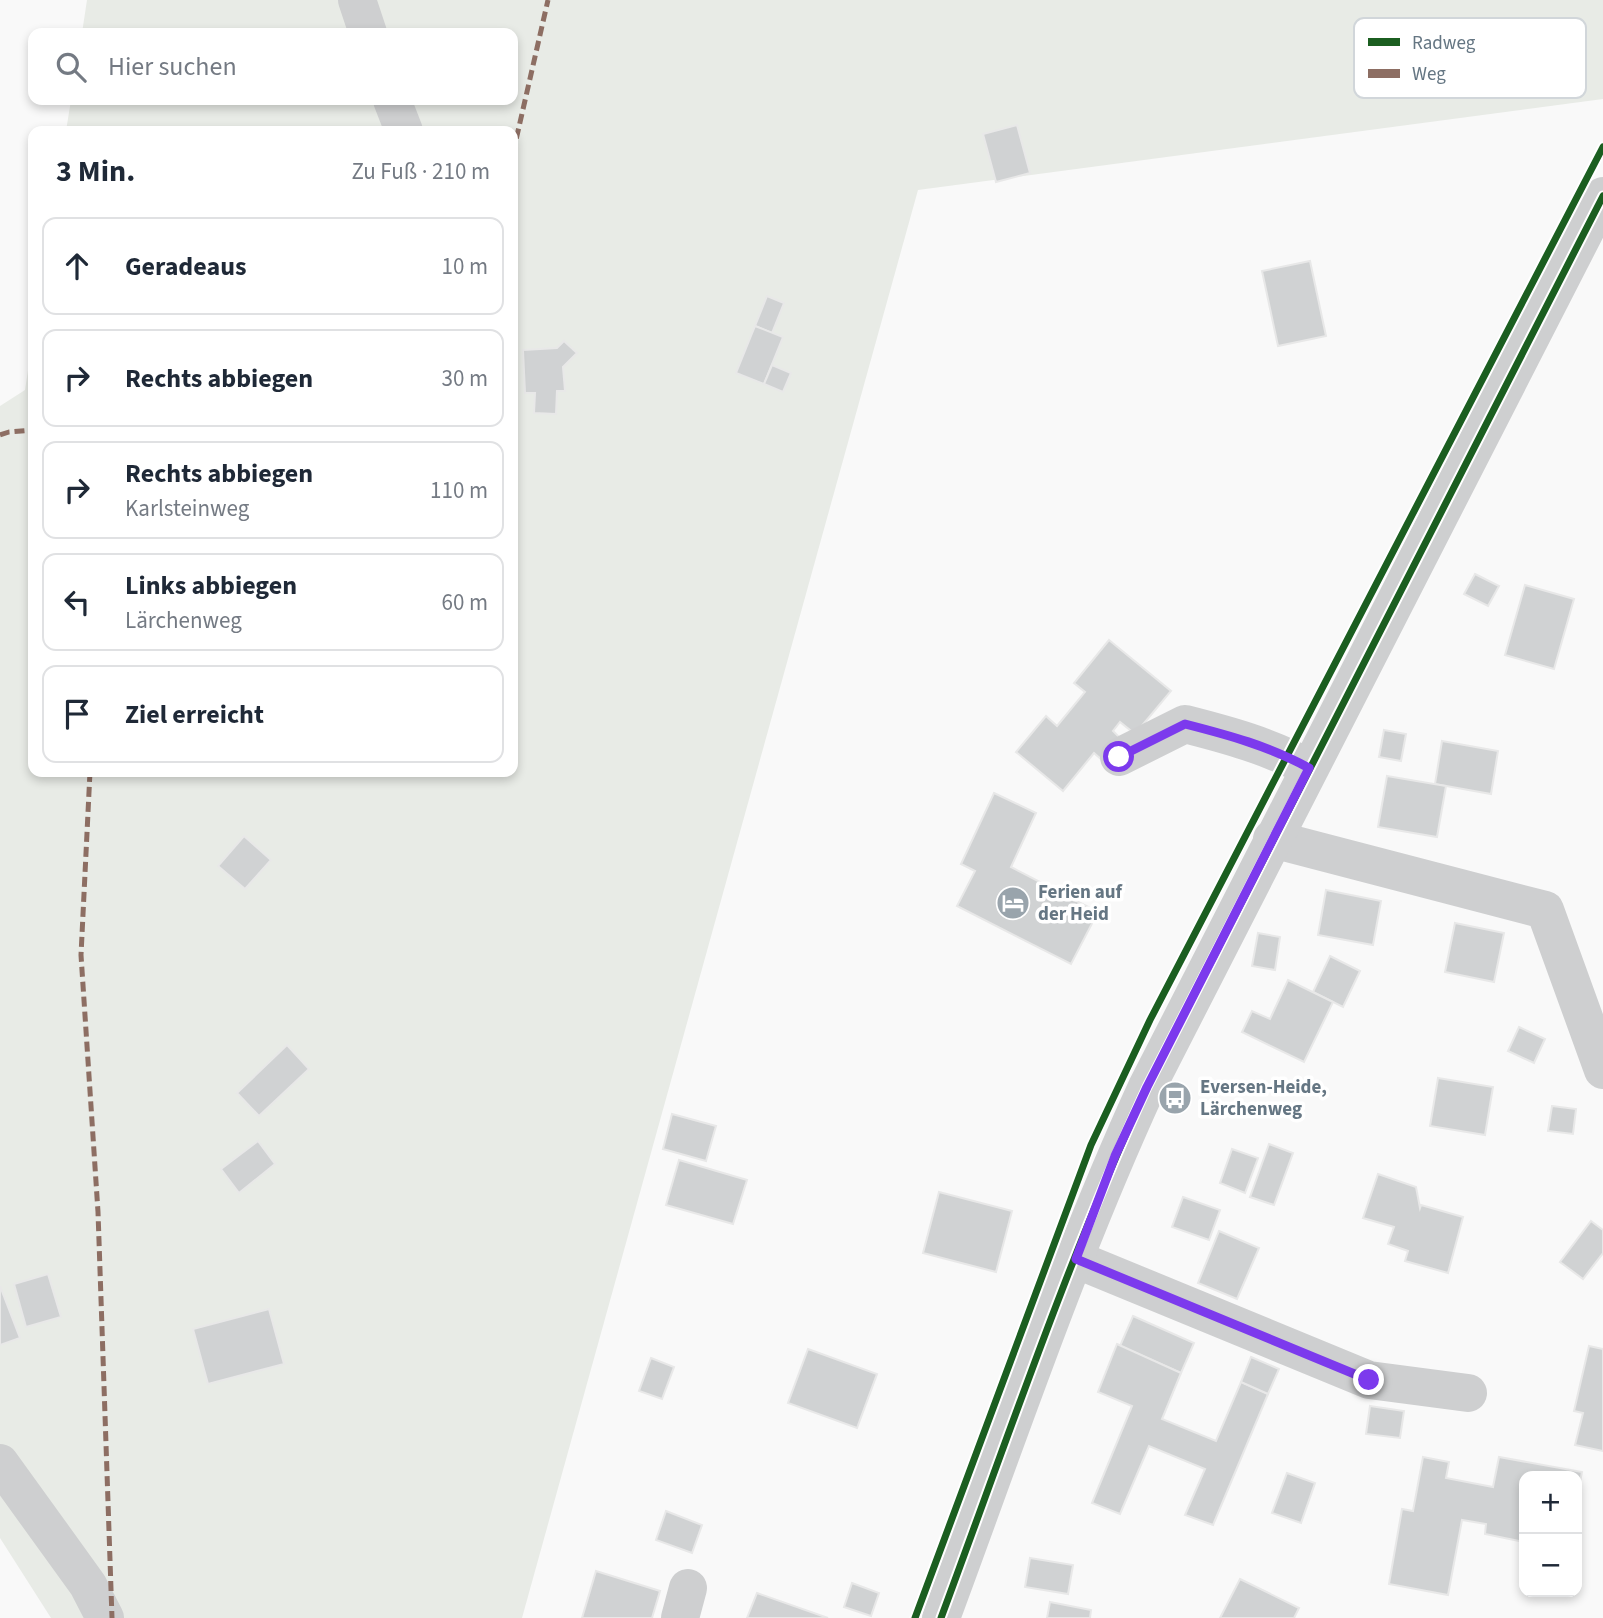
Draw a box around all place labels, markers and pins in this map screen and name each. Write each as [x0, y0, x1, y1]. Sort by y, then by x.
place label: Ferien auf der Heid [1038, 879, 1124, 928]
hotel icon: Ferien auf der Heid [994, 884, 1032, 922]
place label: Eversen-Heide, Lärchenweg [1200, 1074, 1327, 1123]
bus stop icon: Eversen-Heide, Lärchenweg [1156, 1079, 1194, 1117]

